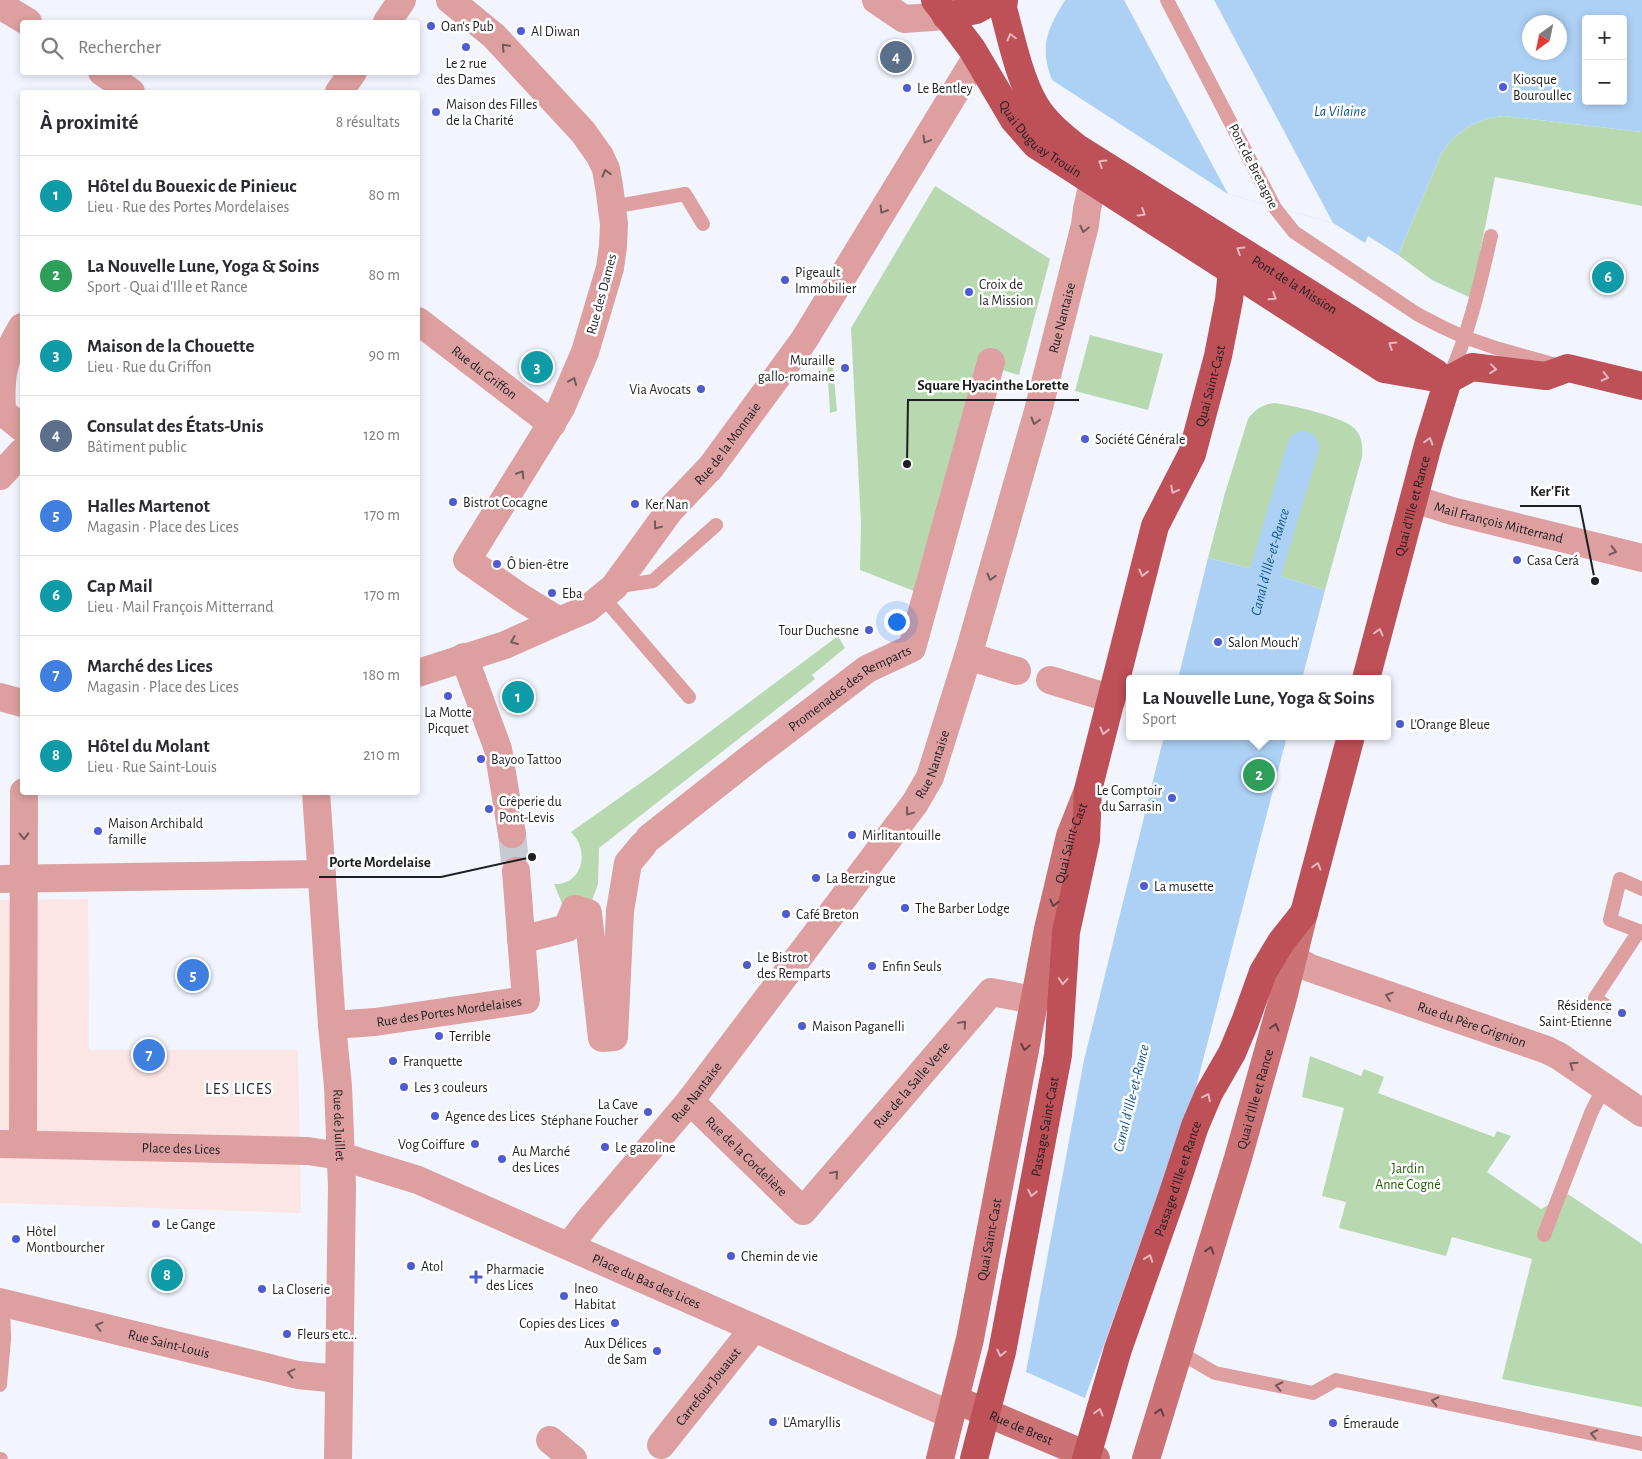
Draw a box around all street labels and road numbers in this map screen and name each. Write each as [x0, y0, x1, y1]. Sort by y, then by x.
street label: Quai Duguay Trouin [996, 98, 1084, 180]
street label: Pont de Bretagne [1226, 122, 1281, 211]
street label: Rue des Dames [584, 252, 619, 336]
street label: Pont de la Mission [1249, 253, 1340, 317]
street label: Rue Nantaise [1047, 281, 1078, 355]
street label: Rue du Griffon [449, 344, 519, 402]
street label: Quai Saint-Cast [1194, 344, 1228, 428]
street label: Rue de la Monnaie [692, 400, 764, 488]
street label: Quai d'Ille et Rance [1393, 454, 1433, 558]
street label: Mail François Mitterrand [1432, 500, 1565, 546]
street label: Promenades des Remparts [786, 643, 913, 734]
street label: Rue Nantaise [913, 729, 952, 801]
street label: Quai Saint-Cast [1053, 801, 1091, 885]
street label: Rue des Portes Mordelaises [376, 995, 523, 1030]
street label: Rue du Père Grignion [1415, 1000, 1528, 1050]
street label: Rue de la Salle Verte [871, 1039, 953, 1131]
street label: Quai d'Ille et Rance [1235, 1048, 1276, 1151]
street label: Rue Nantaise [669, 1060, 725, 1125]
street label: Passage Saint-Cast [1029, 1075, 1062, 1178]
street label: Rue de Juillet [330, 1089, 347, 1162]
street label: Rue de la Cordelière [702, 1114, 789, 1200]
street label: Passage d'Ille et Rance [1152, 1119, 1204, 1239]
street label: Place des Lices [141, 1141, 221, 1157]
street label: Quai Saint-Cast [975, 1197, 1005, 1282]
street label: Place du Bas des Lices [590, 1252, 703, 1312]
street label: Rue Saint-Louis [127, 1328, 211, 1361]
street label: Carrefour Jouaust [673, 1345, 744, 1429]
street label: Rue de Brest [987, 1409, 1055, 1448]

